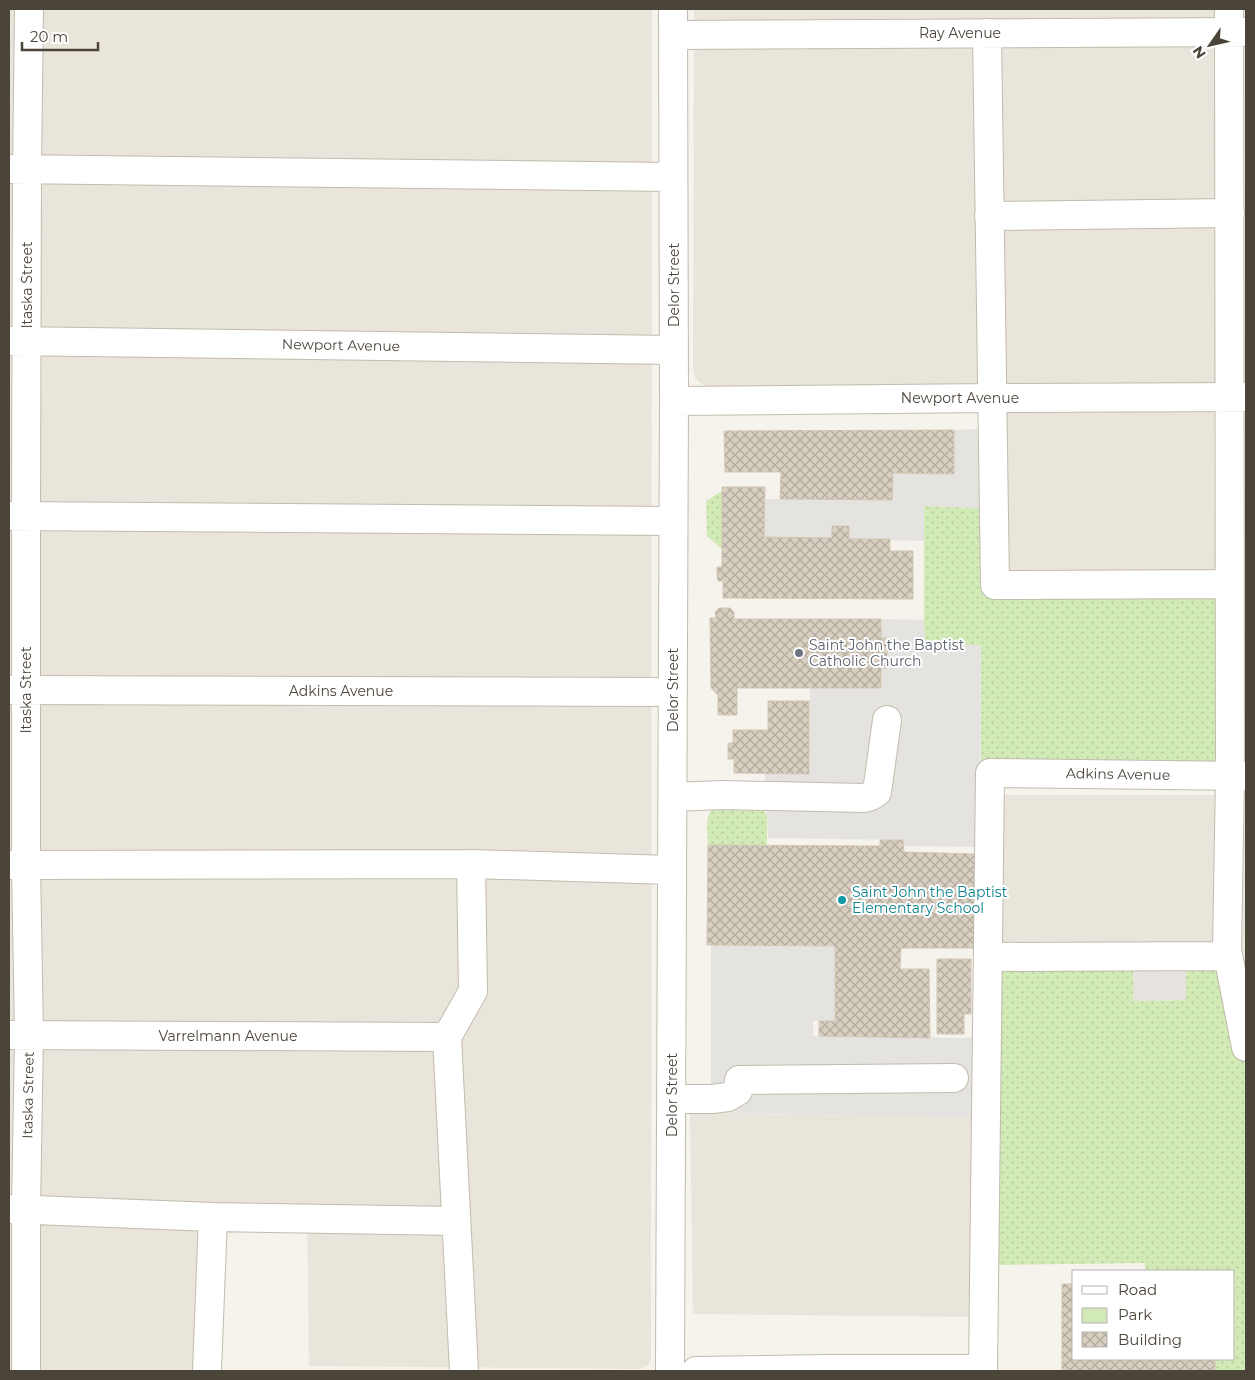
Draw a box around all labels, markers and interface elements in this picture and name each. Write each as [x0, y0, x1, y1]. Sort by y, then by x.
scale bar [22, 20, 99, 52]
north arrow [1185, 20, 1235, 70]
street label: Ray Avenue [919, 24, 1001, 42]
text: 20 m [30, 27, 68, 46]
text: N [1189, 43, 1210, 62]
street label: Itaska Street [18, 241, 36, 329]
street label: Delor Street [665, 243, 683, 327]
street label: Newport Avenue [282, 335, 400, 355]
street label: Newport Avenue [901, 389, 1019, 407]
place label: Saint John the Baptist Catholic Church [809, 636, 965, 670]
street label: Itaska Street [17, 646, 35, 734]
marker: Saint John the Baptist Catholic Church [793, 647, 805, 659]
street label: Delor Street [664, 648, 682, 732]
street label: Adkins Avenue [289, 682, 393, 700]
street label: Adkins Avenue [1066, 764, 1170, 784]
place label: Saint John the Baptist Elementary School [852, 883, 1008, 917]
marker: Saint John the Baptist Elementary School [836, 894, 848, 906]
street label: Varrelmann Avenue [159, 1027, 297, 1045]
street label: Itaska Street [18, 1051, 38, 1139]
street label: Delor Street [663, 1053, 681, 1137]
legend [1072, 1270, 1235, 1360]
text: Road [1118, 1280, 1157, 1299]
text: Park [1118, 1305, 1152, 1324]
text: Building [1118, 1330, 1182, 1349]

